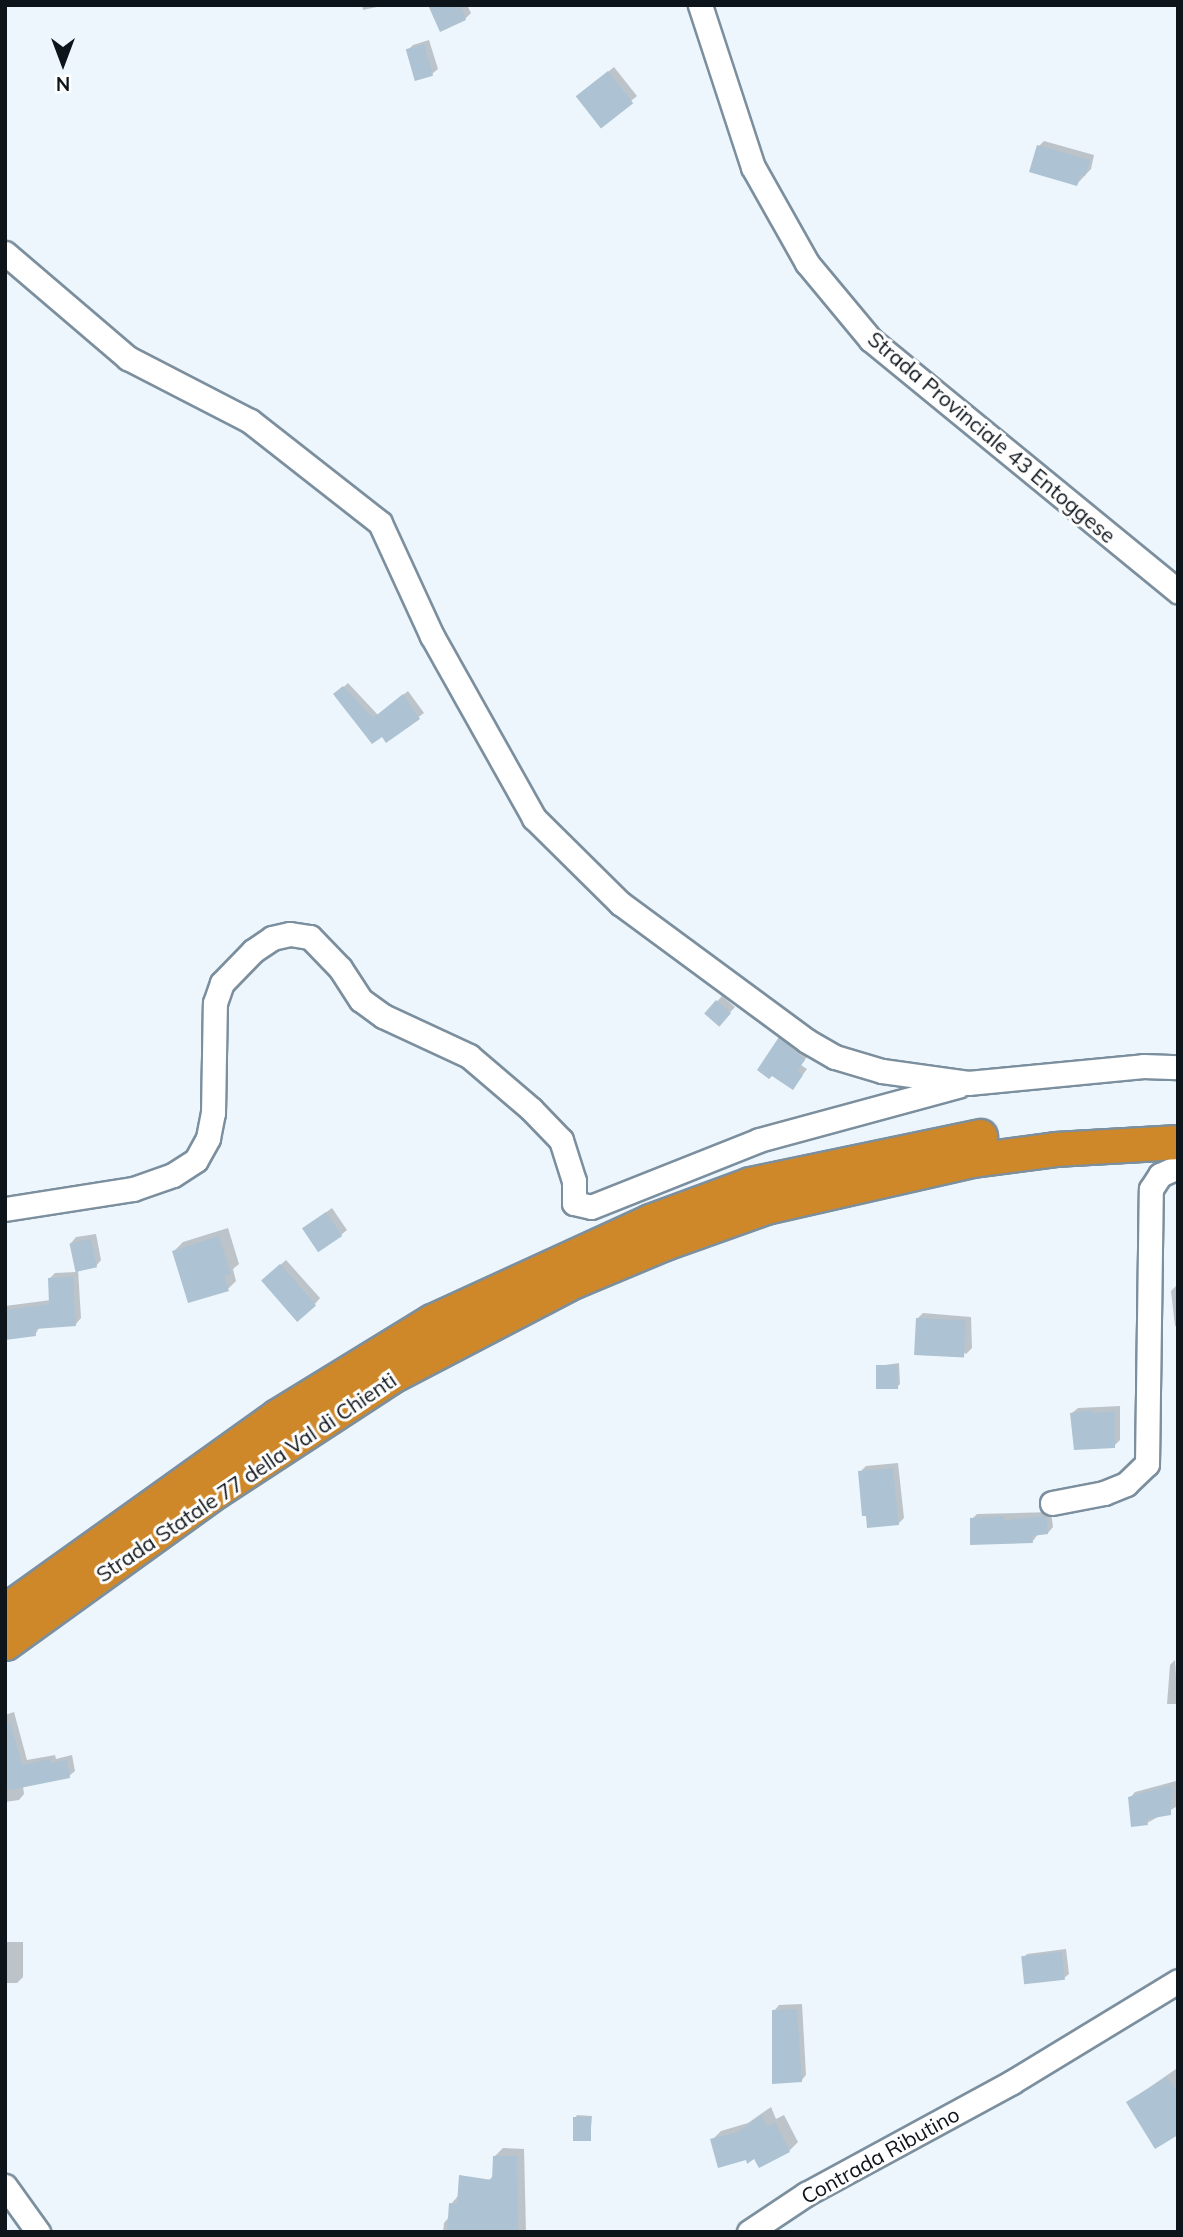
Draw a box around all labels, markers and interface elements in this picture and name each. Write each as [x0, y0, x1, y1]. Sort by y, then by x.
north arrow [28, 28, 98, 98]
text: N [56, 72, 70, 96]
street label: Strada Provinciale 43 Entoggese [863, 326, 1121, 548]
street label: Strada Statale 77 della Val di Chienti [91, 1367, 401, 1587]
street label: Contrada Ributino [797, 2101, 963, 2209]

